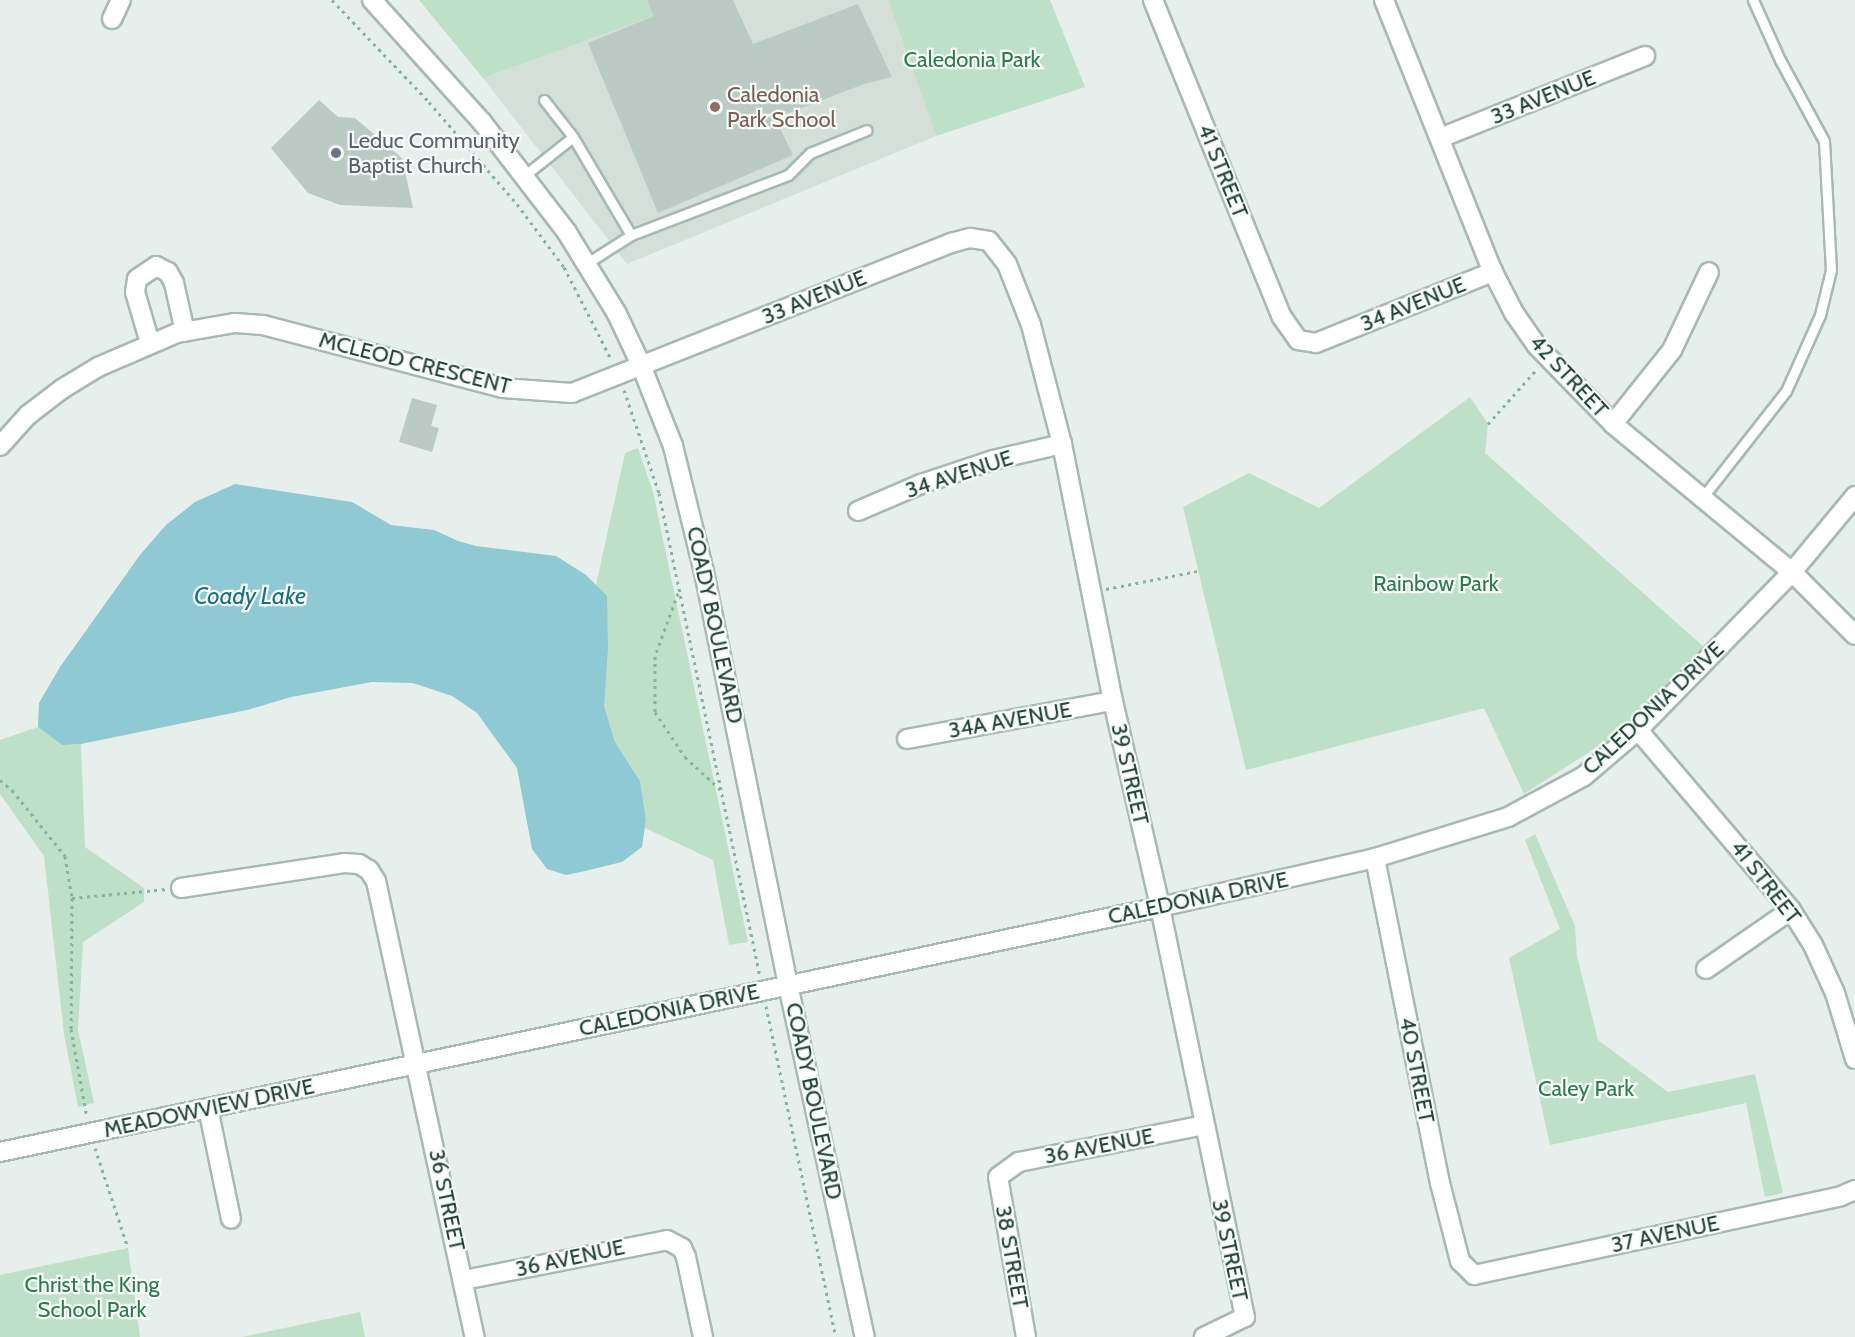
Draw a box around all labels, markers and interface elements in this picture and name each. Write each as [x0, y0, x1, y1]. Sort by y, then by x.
park label: Caledonia Park [904, 47, 1040, 73]
street label: 33 AVENUE [1487, 64, 1599, 130]
place label: Caledonia Park School [727, 81, 836, 132]
marker: Caledonia Park School [708, 100, 722, 114]
street label: 41 STREET [1192, 120, 1254, 222]
place label: Leduc Community Baptist Church [348, 127, 520, 178]
marker: Leduc Community Baptist Church [329, 146, 343, 160]
street label: 33 AVENUE [758, 264, 870, 330]
street label: 34 AVENUE [1356, 271, 1470, 337]
street label: MCLEOD CRESCENT [316, 326, 514, 400]
street label: 42 STREET [1524, 329, 1614, 423]
street label: 34 AVENUE [902, 444, 1016, 504]
street label: COADY BOULEVARD [681, 524, 749, 726]
park label: Rainbow Park [1373, 571, 1499, 597]
water label: Coady Lake [194, 582, 306, 610]
street label: CALEDONIA DRIVE [1577, 636, 1729, 780]
street label: 34A AVENUE [946, 696, 1074, 744]
street label: 39 STREET [1106, 721, 1154, 827]
street label: 41 STREET [1725, 835, 1807, 929]
street label: CALEDONIA DRIVE [1106, 866, 1290, 930]
street label: CALEDONIA DRIVE [577, 978, 761, 1042]
street label: COADY BOULEVARD [780, 1000, 848, 1202]
street label: 40 STREET [1394, 1015, 1440, 1125]
street label: MEADOWVIEW DRIVE [101, 1073, 317, 1143]
park label: Caley Park [1538, 1076, 1634, 1102]
street label: 36 AVENUE [1042, 1122, 1156, 1170]
street label: 36 STREET [423, 1147, 471, 1253]
street label: 39 STREET [1206, 1197, 1254, 1303]
street label: 38 STREET [990, 1203, 1034, 1311]
street label: 37 AVENUE [1609, 1210, 1721, 1258]
street label: 36 AVENUE [513, 1234, 627, 1282]
park label: Christ the King School Park [24, 1271, 160, 1322]

